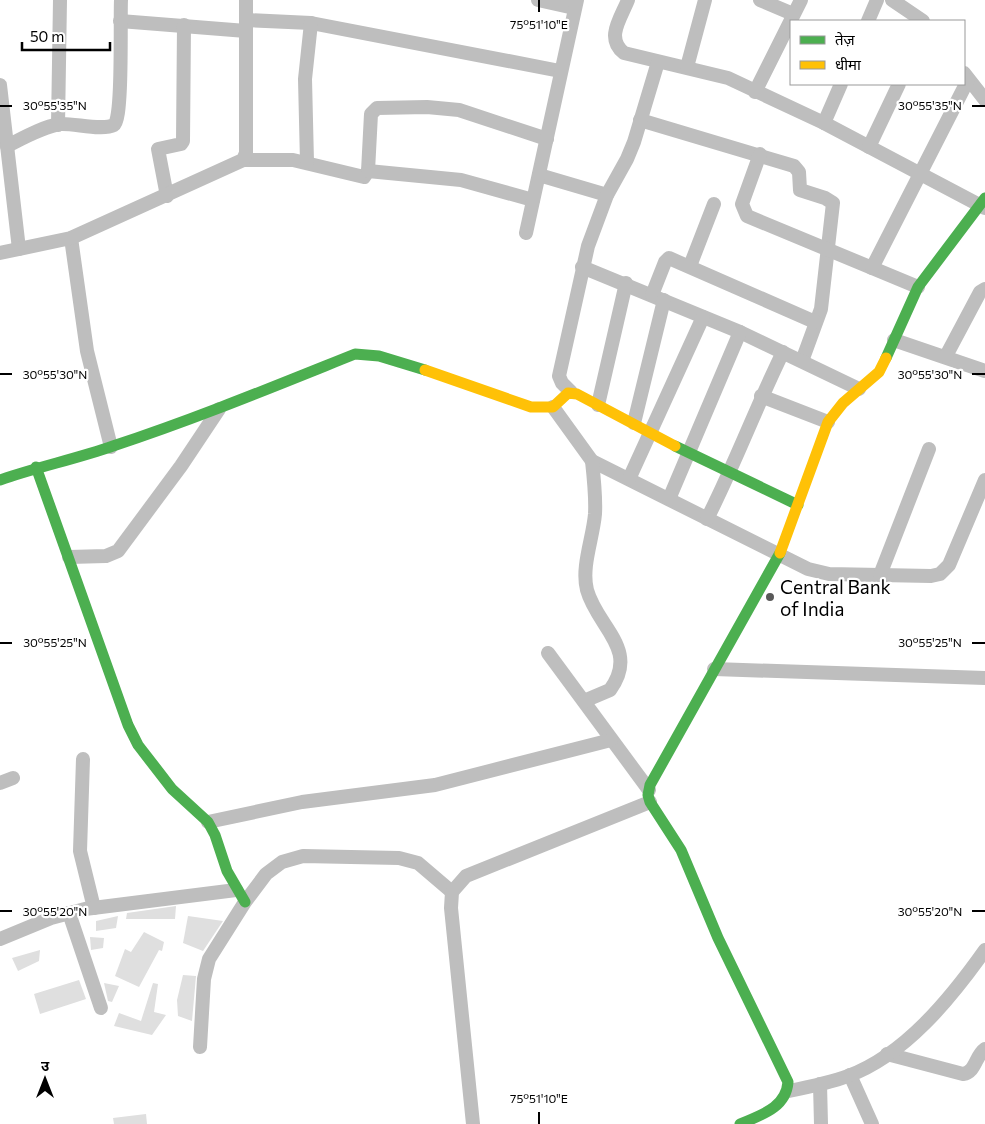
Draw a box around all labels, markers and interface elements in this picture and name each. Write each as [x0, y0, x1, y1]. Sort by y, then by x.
text: 75°51'10"E [510, 17, 568, 31]
scale bar [22, 20, 110, 52]
legend [790, 20, 965, 85]
text: 50 m [30, 27, 64, 45]
text: तेज़ [835, 30, 856, 48]
text: धीमा [835, 55, 862, 73]
text: 30°55'35"N [23, 98, 87, 112]
text: 30°55'35"N [898, 98, 962, 112]
text: 30°55'30"N [23, 367, 87, 381]
text: 30°55'30"N [898, 367, 962, 381]
place label: Central Bank of India [780, 575, 891, 620]
marker: Central Bank of India [764, 591, 776, 603]
text: 30°55'25"N [23, 635, 87, 649]
text: 30°55'25"N [898, 635, 962, 649]
text: 30°55'20"N [23, 904, 87, 918]
text: 30°55'20"N [898, 904, 962, 918]
north arrow [20, 1054, 70, 1104]
text: उ [41, 1057, 50, 1074]
text: 75°51'10"E [510, 1091, 568, 1105]

